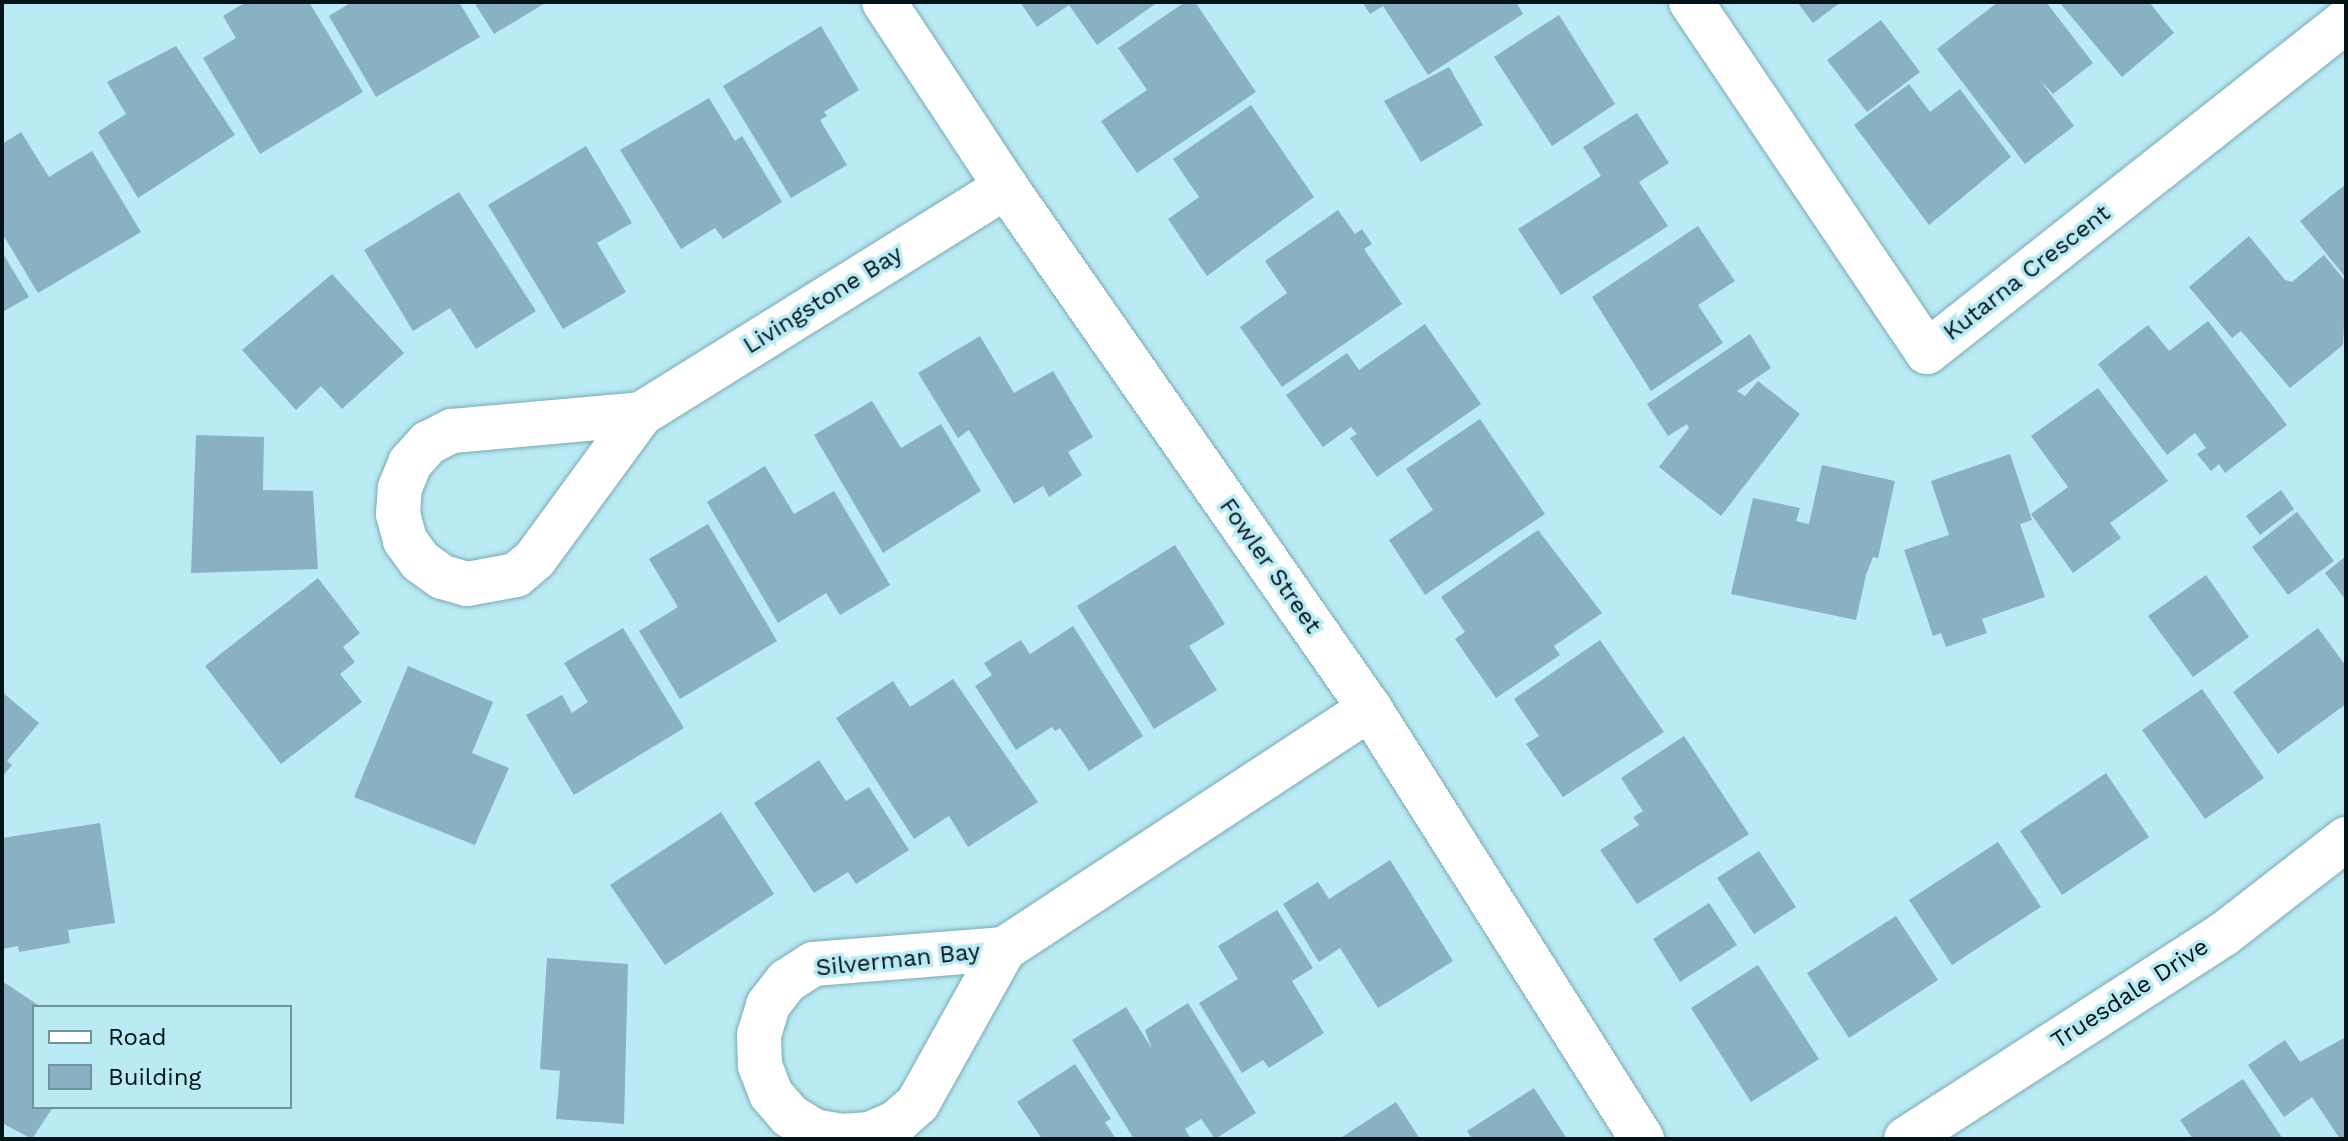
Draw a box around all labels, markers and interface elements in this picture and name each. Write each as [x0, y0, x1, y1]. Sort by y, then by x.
street label: Kutarna Crescent [1938, 199, 2116, 347]
street label: Livingstone Bay [738, 240, 908, 360]
street label: Fowler Street [1213, 493, 1327, 639]
street label: Truesdale Drive [2046, 932, 2214, 1056]
street label: Silverman Bay [814, 937, 982, 983]
legend [32, 1005, 292, 1109]
text: Road [108, 1023, 167, 1051]
text: Building [108, 1063, 201, 1091]

